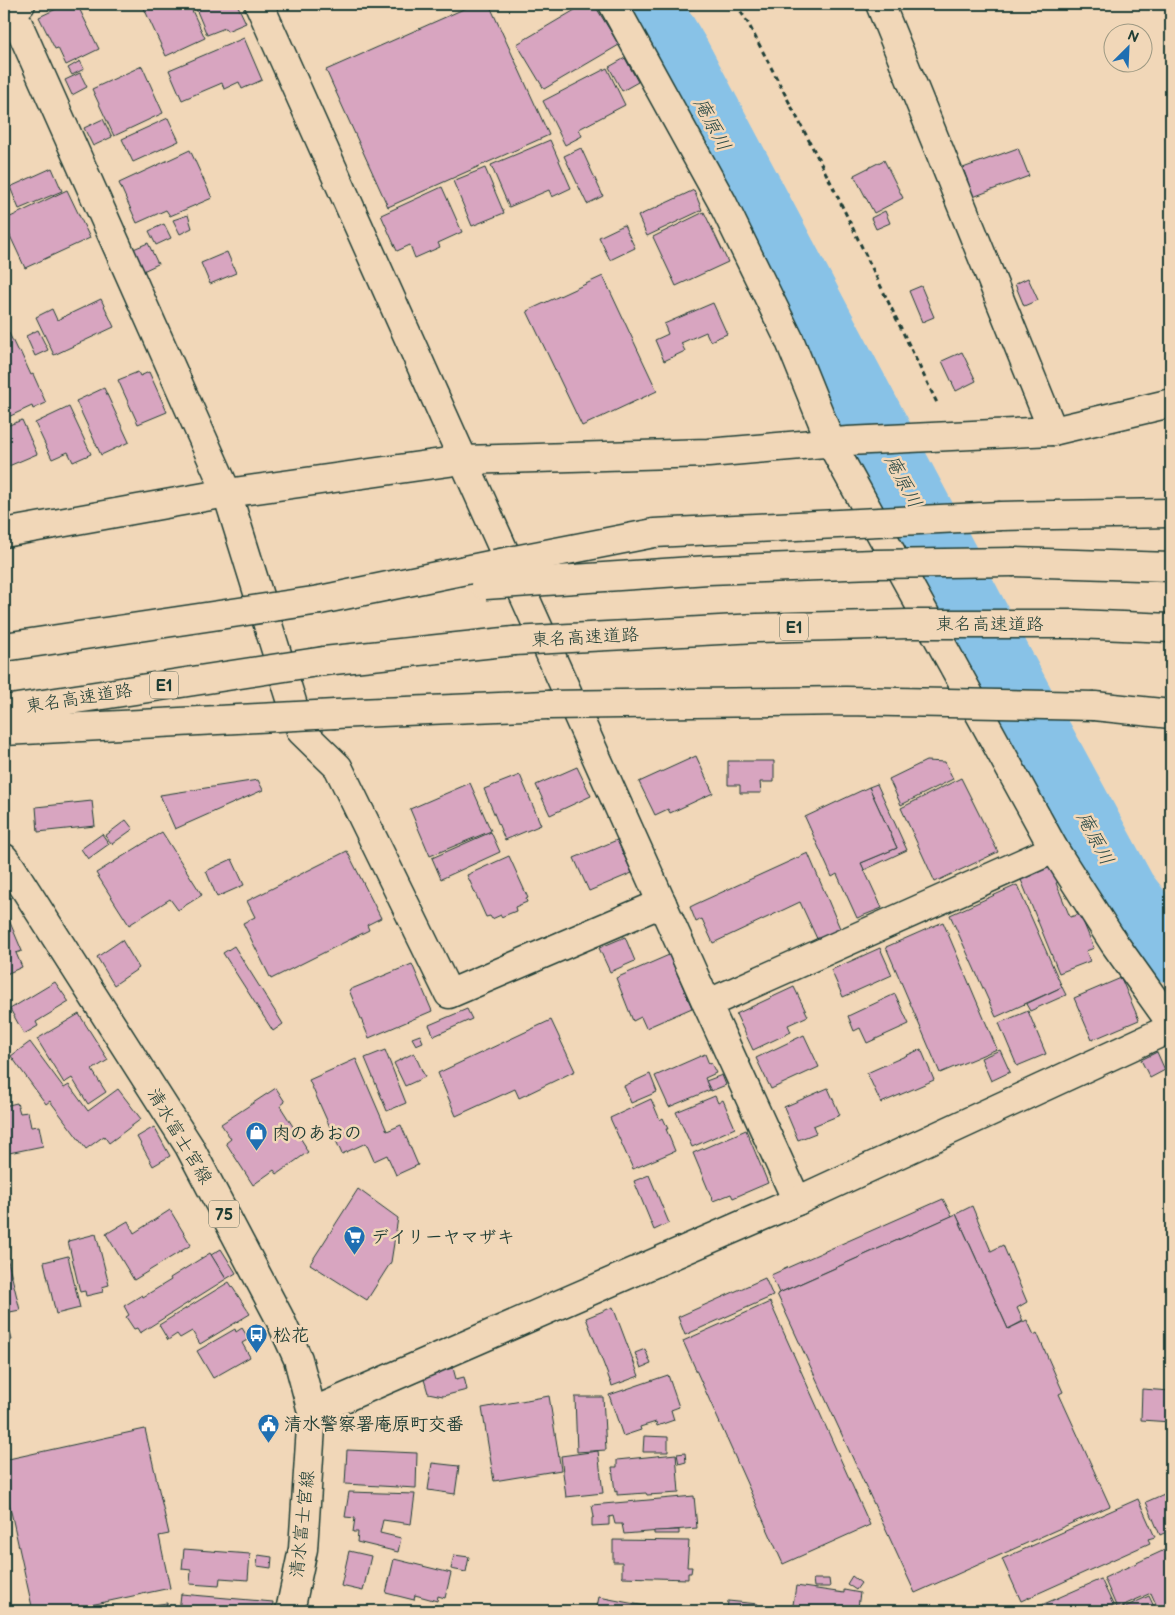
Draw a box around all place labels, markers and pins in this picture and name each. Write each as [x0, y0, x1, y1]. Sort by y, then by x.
shop icon: 肉のあおの [244, 1121, 268, 1152]
place label: 肉のあおの [272, 1123, 362, 1144]
supermarket icon: デイリーヤマザキ [343, 1225, 367, 1256]
place label: デイリーヤマザキ [371, 1227, 515, 1248]
bus stop icon: 松花 [245, 1323, 269, 1354]
place label: 松花 [273, 1325, 309, 1346]
public building icon: 清水警察署庵原町交番 [256, 1412, 280, 1443]
place label: 清水警察署庵原町交番 [284, 1414, 464, 1435]

